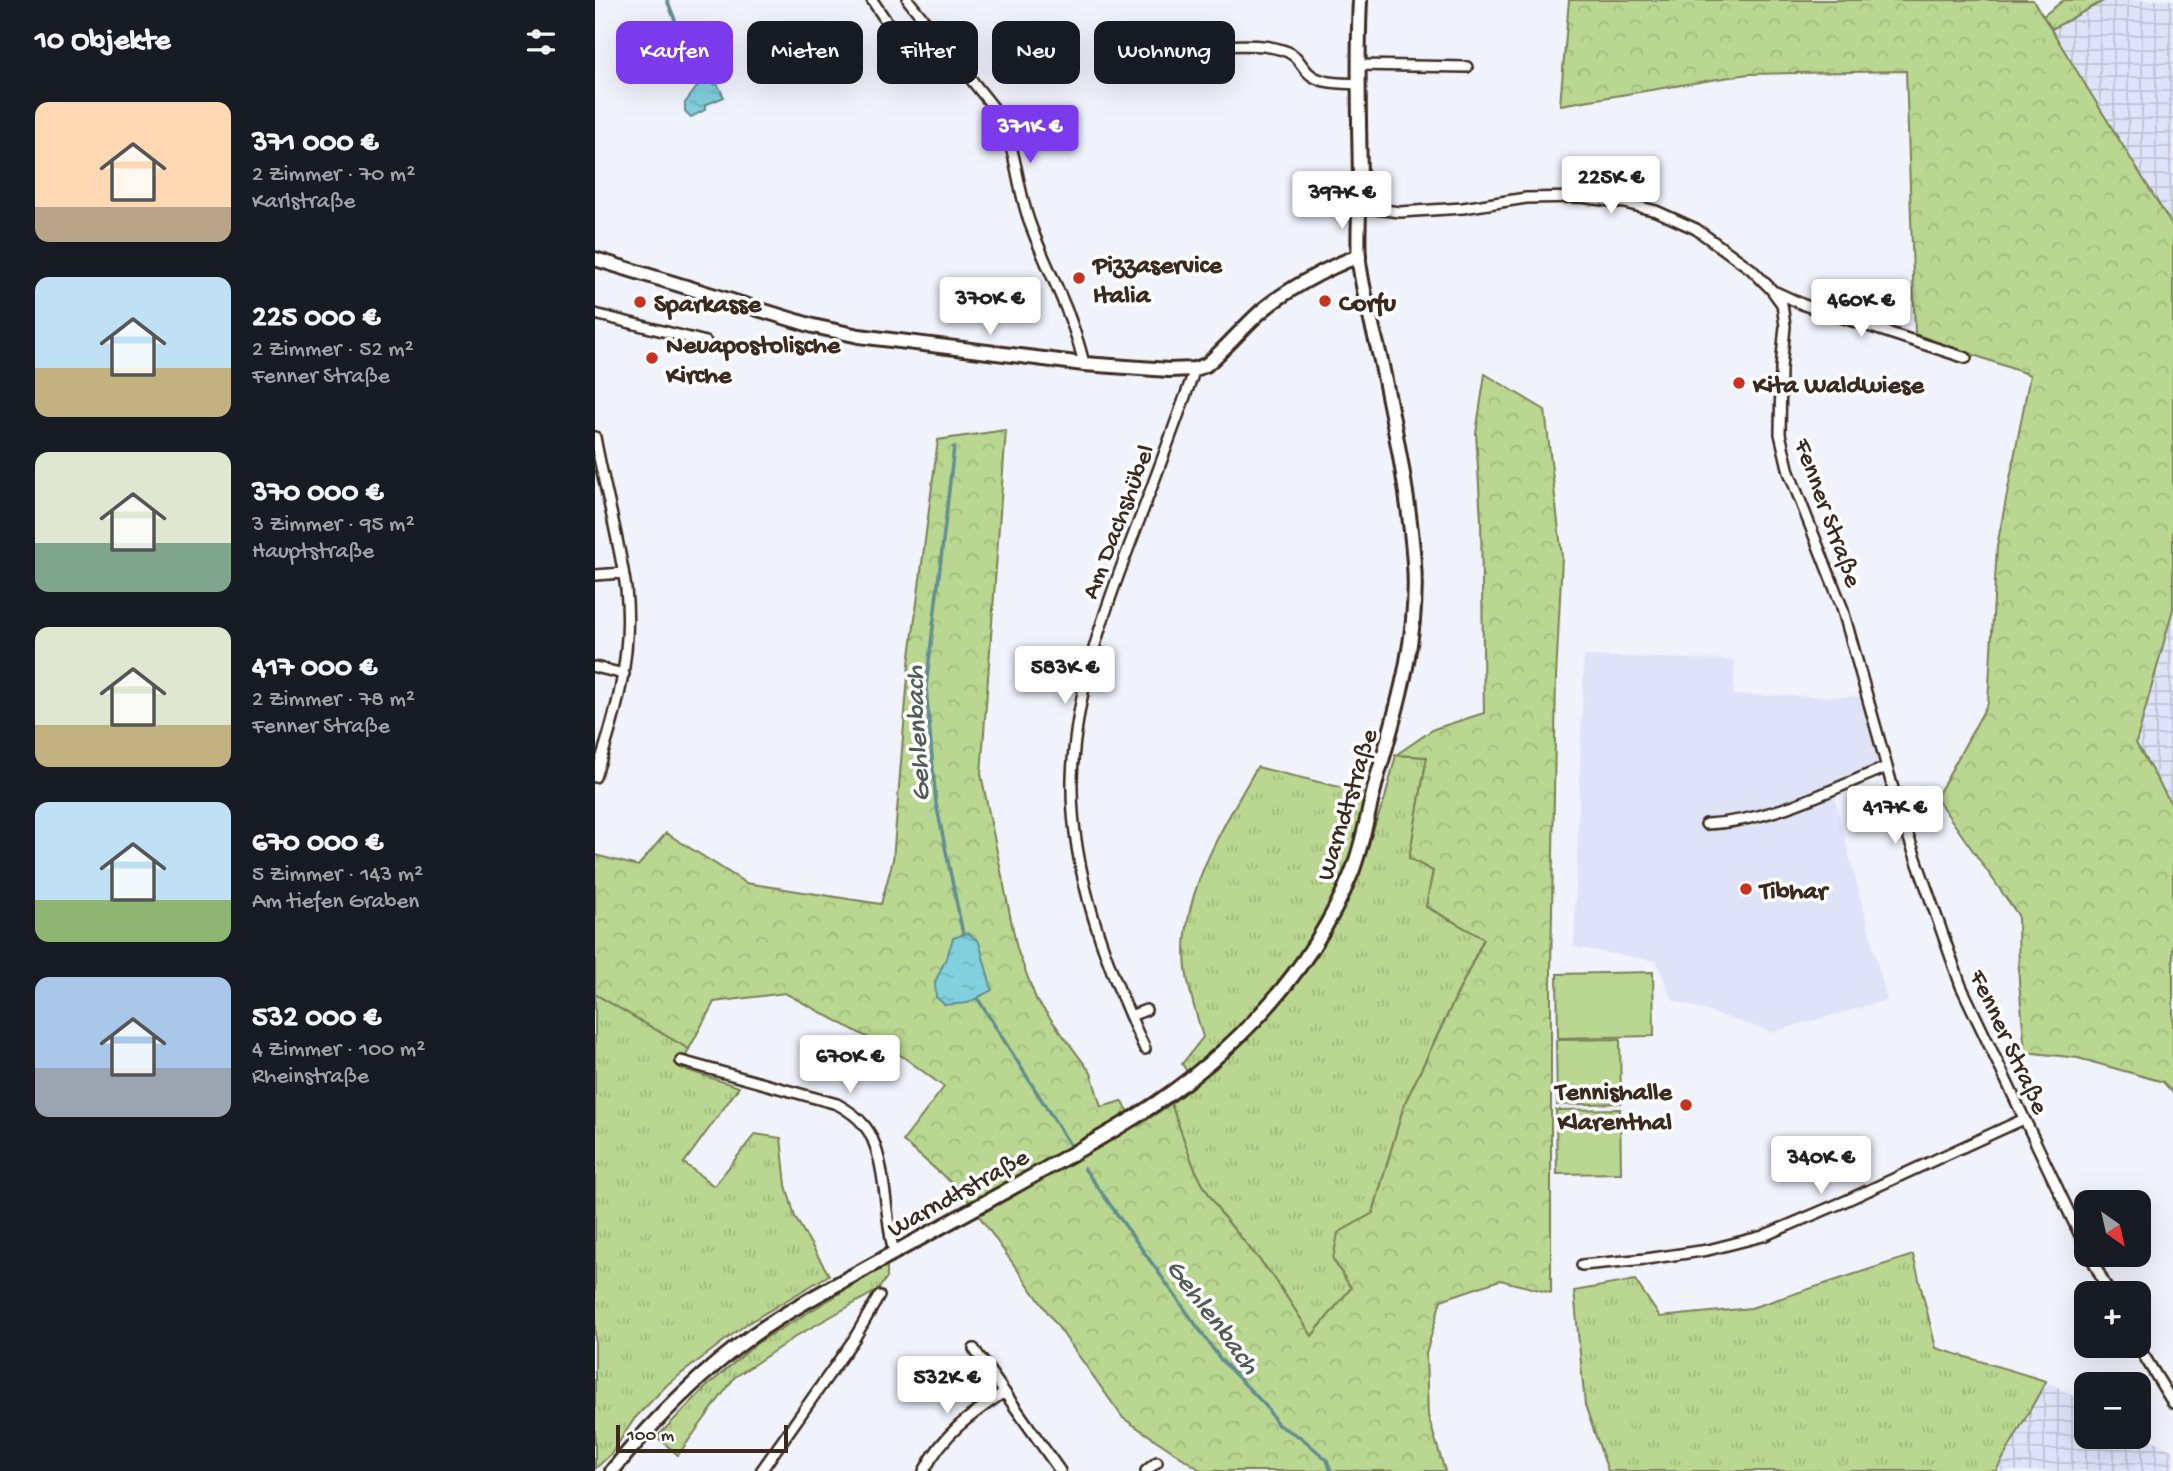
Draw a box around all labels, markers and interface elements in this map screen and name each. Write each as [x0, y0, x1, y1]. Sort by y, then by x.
chip: Kaufen [616, 21, 733, 84]
chip: Mieten [747, 21, 863, 84]
chip: Filter [877, 21, 978, 84]
chip: Neu [992, 21, 1080, 84]
chip: Wohnung [1094, 21, 1235, 84]
icon: filters [522, 23, 560, 61]
text: 10 Objekte [35, 25, 170, 60]
pin: 371K € [973, 106, 1087, 165]
text: 371K € [998, 114, 1063, 141]
text: 371 000 € [252, 127, 378, 162]
icon: home [91, 130, 175, 214]
pin: 225K € [1554, 156, 1668, 216]
text: 2 Zimmer · 70 m² [252, 162, 415, 189]
text: 225K € [1578, 165, 1644, 192]
pin: 397K € [1285, 172, 1399, 231]
text: 397K € [1308, 180, 1376, 207]
text: Karlstraße [252, 189, 355, 216]
place label: Pizzaservice Italia [1091, 252, 1223, 313]
marker: Pizzaservice Italia [1071, 270, 1087, 286]
pin: 370K € [933, 278, 1047, 337]
pin: 460K € [1804, 280, 1918, 339]
text: 370K € [956, 286, 1024, 313]
text: 460K € [1827, 288, 1895, 315]
place label: Corfu [1339, 290, 1397, 321]
place label: Sparkasse [654, 291, 763, 322]
marker: Corfu [1317, 293, 1333, 309]
marker: Sparkasse [632, 294, 648, 310]
text: 225 000 € [252, 302, 380, 337]
icon: home [91, 305, 175, 389]
place label: Neuapostolische Kirche [665, 332, 842, 393]
text: 2 Zimmer · 52 m² [252, 337, 414, 364]
marker: Neuapostolische Kirche [644, 350, 660, 366]
text: Fenner Straße [252, 364, 390, 391]
place label: Kita Waldwiese [1752, 372, 1925, 403]
marker: Kita Waldwiese [1731, 375, 1747, 391]
street label: Fenner Straße [1784, 434, 1867, 593]
street label: Am Dachshübel [1077, 441, 1164, 604]
text: 370 000 € [252, 477, 383, 512]
icon: home [91, 480, 175, 564]
text: 3 Zimmer · 95 m² [252, 512, 415, 539]
text: Hauptstraße [252, 539, 374, 566]
pin: 583K € [1008, 646, 1122, 706]
text: 417 000 € [252, 652, 377, 687]
icon: home [91, 655, 175, 739]
text: 583K € [1031, 655, 1099, 682]
water label: Gehlenbach [899, 664, 940, 803]
text: 2 Zimmer · 78 m² [252, 687, 415, 714]
text: Fenner Straße [252, 714, 390, 741]
street label: Warndtstraße [1312, 725, 1387, 885]
pin: 417K € [1838, 786, 1952, 846]
text: 417K € [1863, 795, 1927, 822]
text: 670 000 € [252, 827, 383, 862]
icon: home [91, 830, 175, 914]
text: 5 Zimmer · 143 m² [252, 862, 423, 889]
place label: Tibhar [1758, 878, 1830, 909]
marker: Tibhar [1738, 881, 1754, 897]
text: Am tiefen Graben [252, 889, 419, 916]
street label: Fenner Straße [1960, 965, 2054, 1121]
text: 532 000 € [252, 1002, 381, 1037]
icon: home [91, 1005, 175, 1089]
pin: 670K € [793, 1036, 907, 1095]
text: 4 Zimmer · 100 m² [252, 1037, 425, 1064]
text: 670K € [816, 1044, 884, 1071]
text: Rheinstraße [252, 1064, 369, 1091]
place label: Tennishalle Klarenthal [1553, 1079, 1674, 1140]
marker: Tennishalle Klarenthal [1678, 1097, 1694, 1113]
pin: 340K € [1764, 1136, 1878, 1196]
street label: Warndtstraße [883, 1143, 1036, 1247]
text: 340K € [1787, 1145, 1855, 1172]
north arrow [2074, 1190, 2151, 1267]
map controls [2074, 1190, 2151, 1449]
water label: Gehlenbach [1157, 1253, 1266, 1383]
button: + [2074, 1281, 2151, 1358]
pin: 532K € [890, 1356, 1004, 1416]
text: 532K € [913, 1365, 981, 1392]
button: − [2074, 1372, 2151, 1449]
scale bar [616, 1422, 787, 1454]
text: 100 m [627, 1425, 674, 1448]

